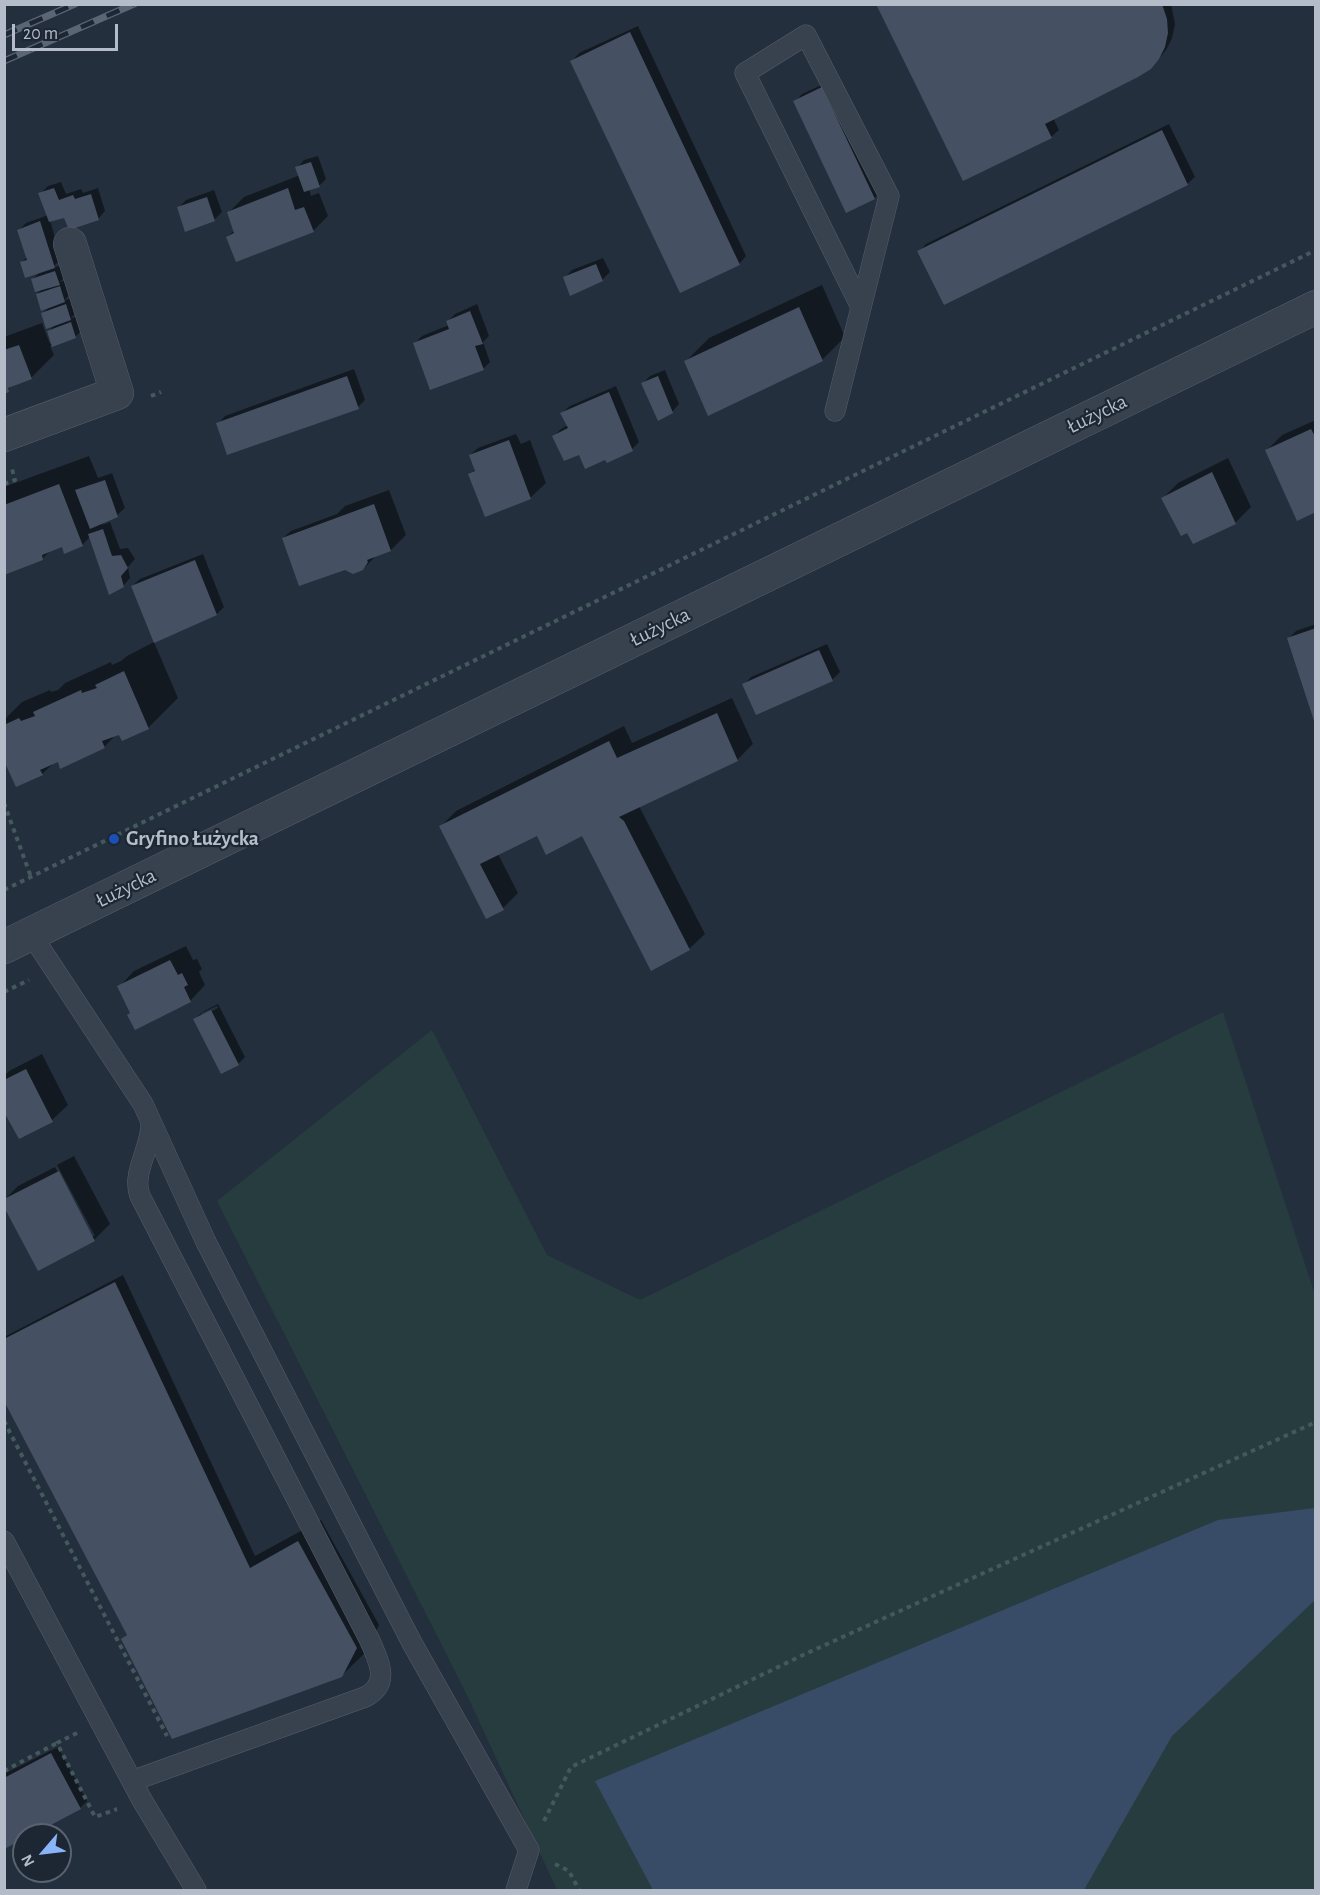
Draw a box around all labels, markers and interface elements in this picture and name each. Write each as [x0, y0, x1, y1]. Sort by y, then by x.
scale bar [15, 12, 122, 50]
text: 20 m [23, 25, 58, 43]
street label: Łużycka [1063, 389, 1131, 439]
street label: Łużycka [626, 602, 694, 652]
place label: Gryfino Łużycka [126, 826, 259, 852]
marker: Gryfino Łużycka [107, 832, 121, 846]
street label: Łużycka [92, 863, 160, 913]
north arrow [12, 1823, 72, 1883]
text: N [18, 1852, 38, 1869]

